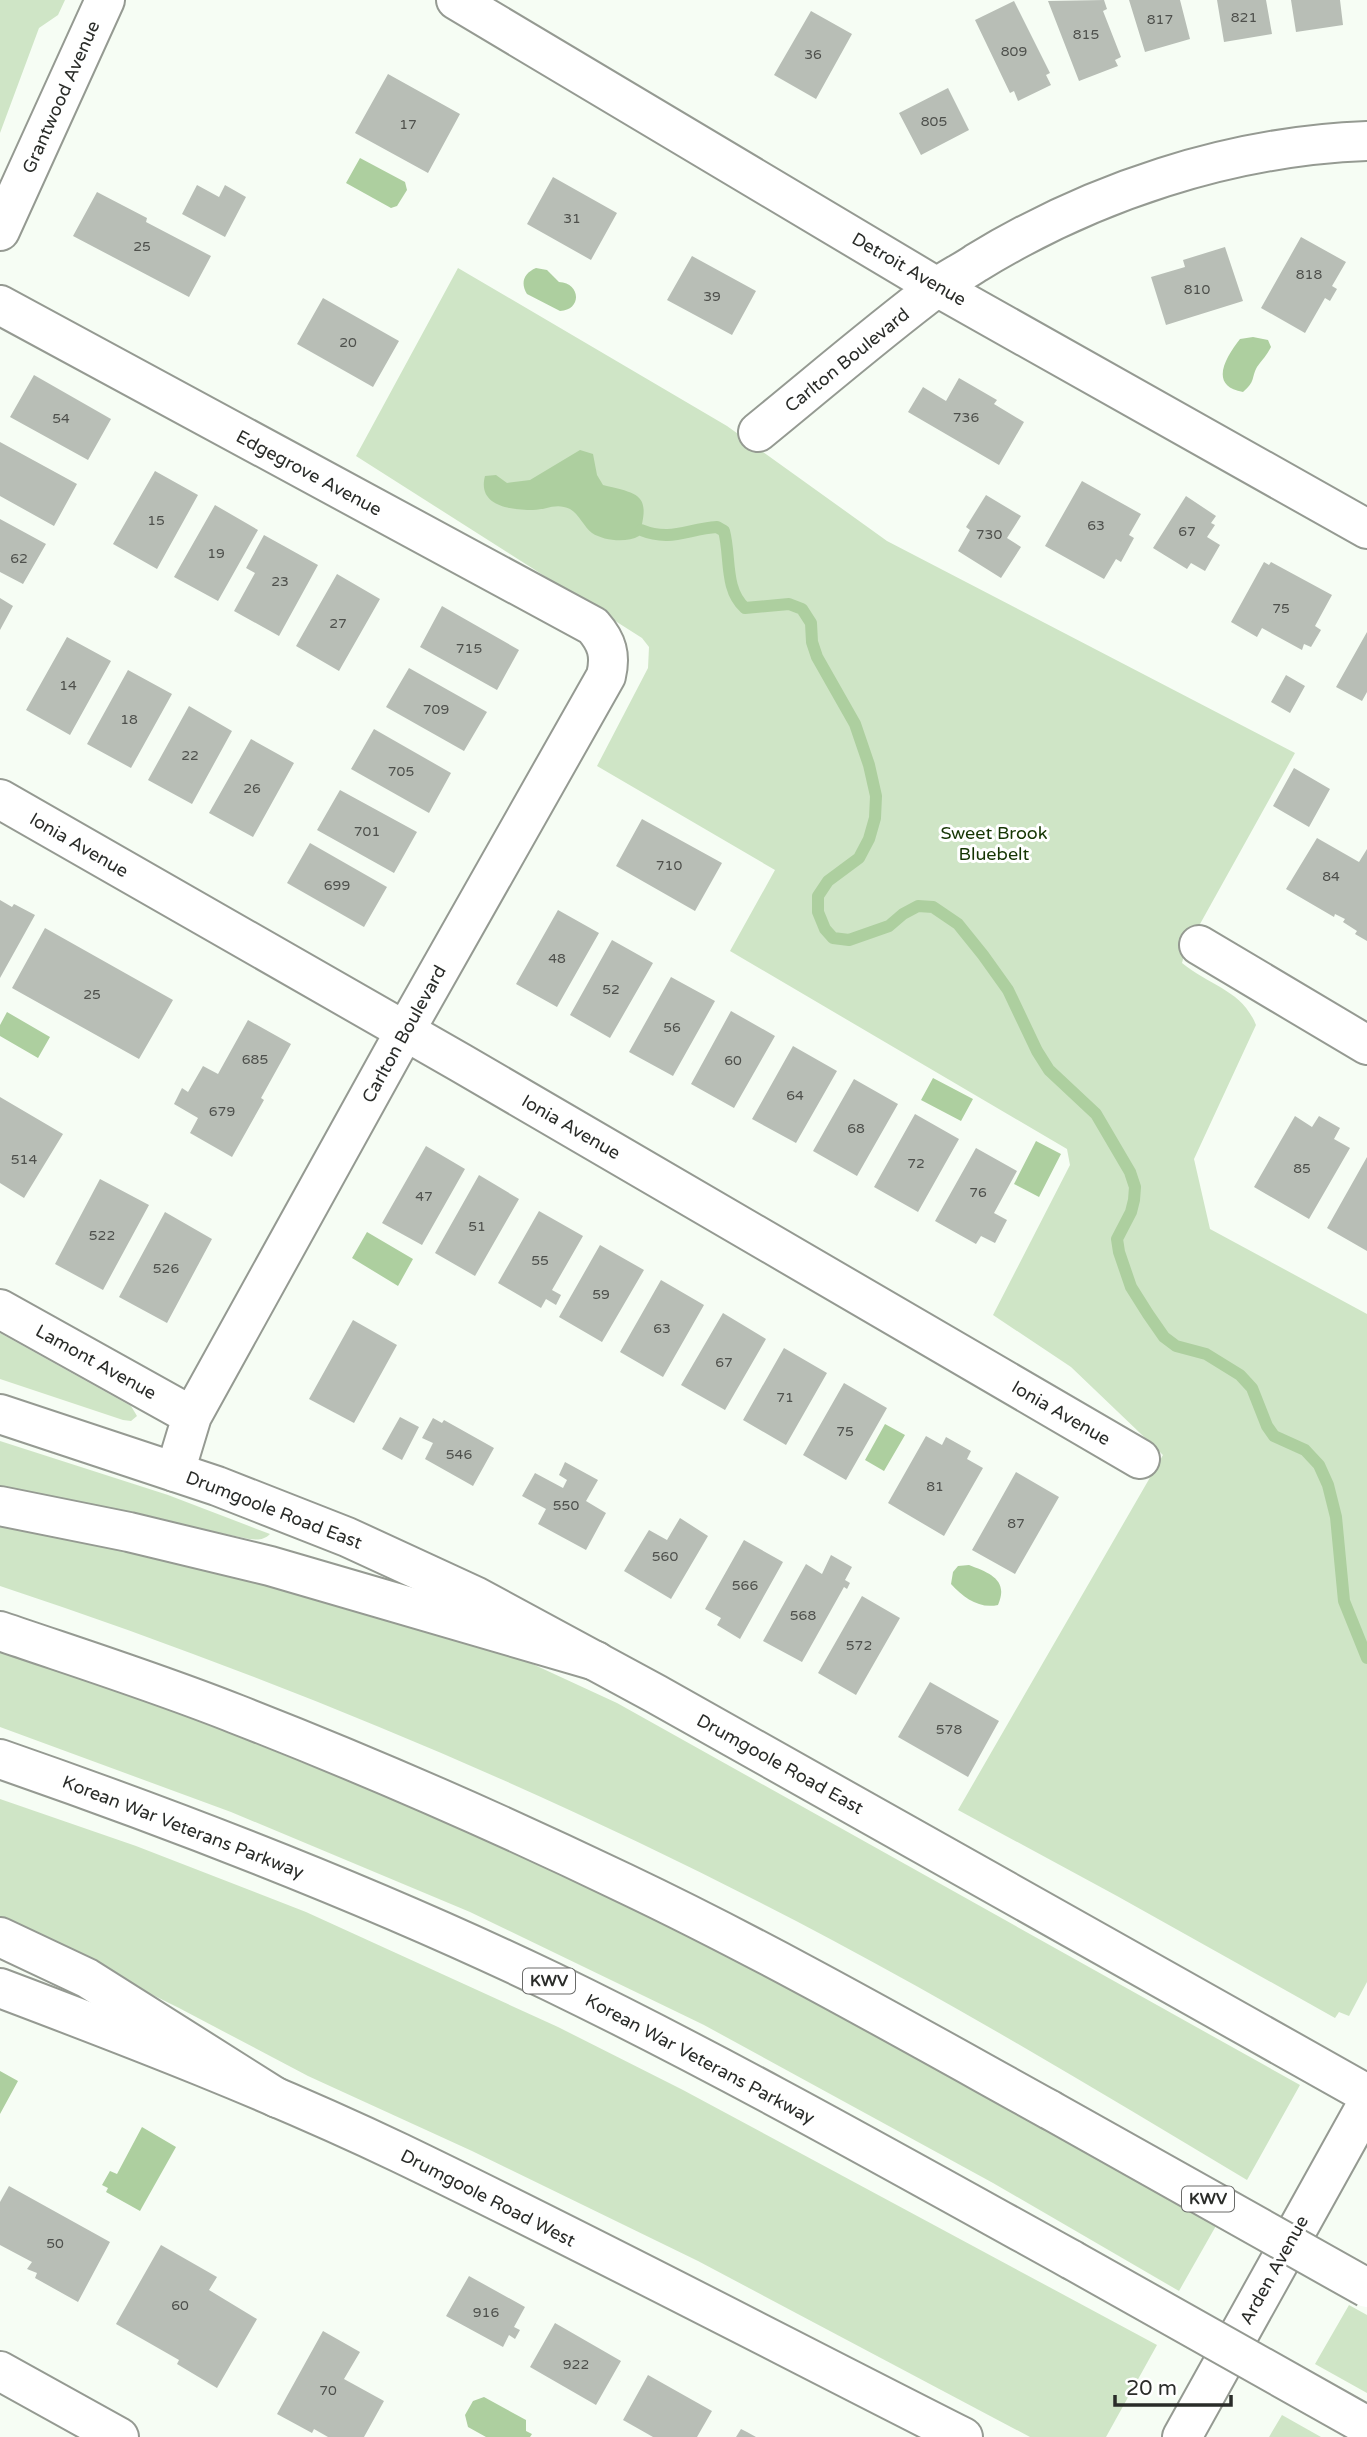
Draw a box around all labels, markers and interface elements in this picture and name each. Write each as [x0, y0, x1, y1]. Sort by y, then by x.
house number: 821 [1231, 9, 1257, 26]
house number: 817 [1147, 11, 1173, 28]
street label: Grantwood Avenue [17, 17, 105, 177]
house number: 815 [1073, 26, 1099, 43]
house number: 809 [1001, 43, 1027, 60]
house number: 36 [804, 46, 822, 63]
house number: 805 [921, 113, 947, 130]
house number: 17 [399, 116, 417, 133]
house number: 31 [563, 210, 581, 227]
street label: Detroit Avenue [848, 227, 970, 311]
house number: 25 [133, 238, 151, 255]
house number: 818 [1296, 266, 1322, 283]
house number: 810 [1184, 281, 1210, 298]
house number: 39 [703, 288, 721, 305]
street label: Carlton Boulevard [780, 303, 914, 417]
house number: 20 [339, 334, 357, 351]
house number: 736 [953, 409, 979, 426]
house number: 54 [52, 410, 70, 427]
street label: Edgegrove Avenue [232, 425, 386, 521]
house number: 15 [147, 512, 165, 529]
house number: 63 [1087, 517, 1105, 534]
house number: 67 [1178, 523, 1196, 540]
house number: 730 [976, 526, 1002, 543]
house number: 19 [207, 545, 225, 562]
house number: 62 [10, 550, 28, 567]
house number: 23 [271, 573, 289, 590]
house number: 75 [1272, 600, 1290, 617]
house number: 27 [329, 615, 347, 632]
house number: 715 [456, 640, 482, 657]
house number: 14 [59, 677, 77, 694]
house number: 709 [423, 701, 449, 718]
house number: 18 [120, 711, 138, 728]
house number: 22 [181, 747, 199, 764]
house number: 705 [388, 763, 414, 780]
house number: 26 [243, 780, 261, 797]
street label: Ionia Avenue [26, 808, 132, 882]
park label: Sweet Brook Bluebelt [940, 822, 1048, 865]
house number: 701 [354, 823, 380, 840]
house number: 710 [656, 857, 682, 874]
house number: 84 [1322, 868, 1340, 885]
house number: 699 [324, 877, 350, 894]
house number: 48 [548, 950, 566, 967]
street label: Carlton Boulevard [357, 961, 451, 1107]
house number: 52 [602, 981, 620, 998]
house number: 25 [83, 986, 101, 1003]
house number: 56 [663, 1019, 681, 1036]
house number: 685 [242, 1051, 268, 1068]
house number: 60 [724, 1052, 742, 1069]
house number: 64 [786, 1087, 804, 1104]
street label: Ionia Avenue [518, 1090, 624, 1164]
house number: 679 [209, 1103, 235, 1120]
house number: 68 [847, 1120, 865, 1137]
house number: 514 [11, 1151, 37, 1168]
house number: 72 [907, 1155, 925, 1172]
house number: 85 [1293, 1160, 1311, 1177]
house number: 76 [969, 1184, 987, 1201]
house number: 47 [415, 1188, 433, 1205]
house number: 51 [468, 1218, 486, 1235]
house number: 522 [89, 1227, 115, 1244]
house number: 55 [531, 1252, 549, 1269]
house number: 526 [153, 1260, 179, 1277]
house number: 59 [592, 1286, 610, 1303]
street label: Lamont Avenue [32, 1320, 160, 1404]
house number: 63 [653, 1320, 671, 1337]
house number: 67 [715, 1354, 733, 1371]
street label: Ionia Avenue [1008, 1376, 1114, 1450]
house number: 71 [776, 1389, 794, 1406]
house number: 75 [836, 1423, 854, 1440]
house number: 546 [446, 1446, 472, 1463]
street label: Drumgoole Road East [183, 1466, 365, 1554]
house number: 81 [926, 1478, 944, 1495]
house number: 550 [553, 1497, 579, 1514]
house number: 87 [1007, 1515, 1025, 1532]
house number: 560 [652, 1548, 678, 1565]
house number: 566 [732, 1577, 758, 1594]
house number: 568 [790, 1607, 816, 1624]
house number: 572 [846, 1637, 872, 1654]
street label: Drumgoole Road East [693, 1709, 867, 1819]
house number: 578 [936, 1721, 962, 1738]
street label: Korean War Veterans Parkway [59, 1771, 307, 1883]
road number: KWV [523, 1968, 575, 1994]
street label: Korean War Veterans Parkway [581, 1989, 819, 2129]
street label: Drumgoole Road West [397, 2144, 579, 2252]
road number: KWV [1182, 2186, 1234, 2212]
street label: Arden Avenue [1235, 2212, 1313, 2328]
house number: 50 [46, 2235, 64, 2252]
house number: 60 [171, 2297, 189, 2314]
house number: 916 [473, 2304, 499, 2321]
house number: 922 [563, 2356, 589, 2373]
scale bar [1115, 2364, 1230, 2408]
text: 20 m [1126, 2376, 1177, 2401]
house number: 70 [319, 2382, 337, 2399]

